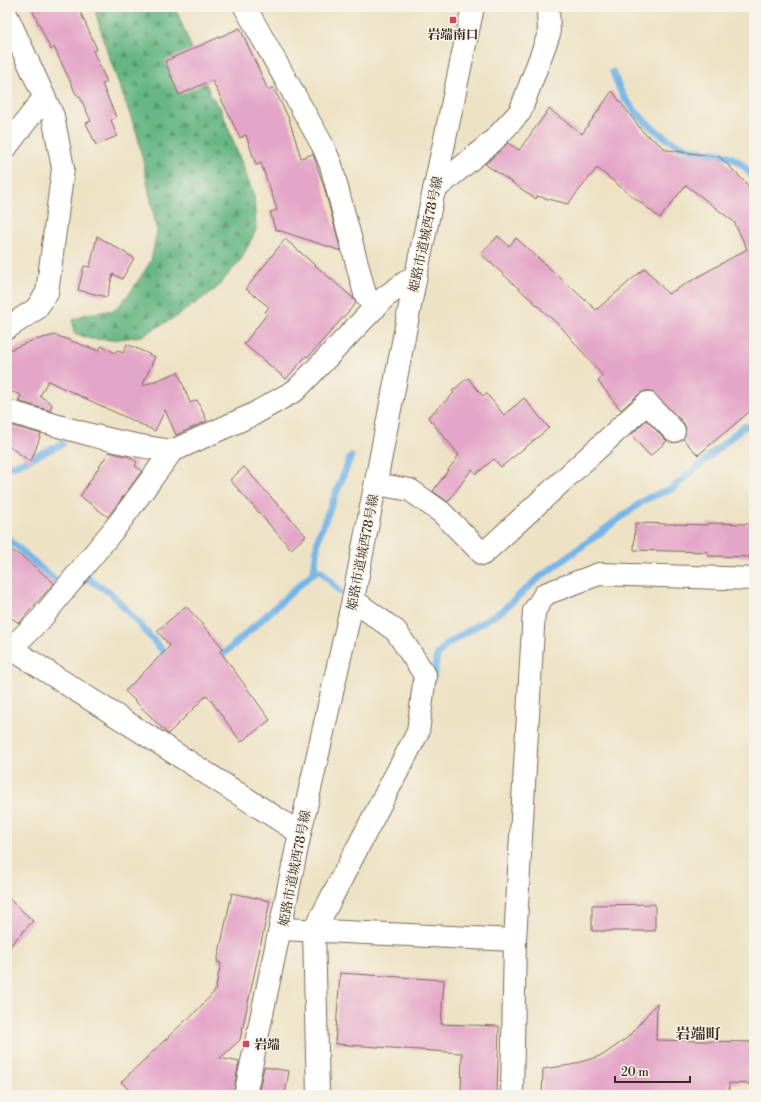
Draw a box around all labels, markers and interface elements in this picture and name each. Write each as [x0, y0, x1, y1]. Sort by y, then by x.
marker: 岩端南口 [448, 15, 458, 25]
place label: 岩端南口 [427, 27, 479, 43]
street label: 姫路市道城西78号線 [406, 175, 446, 294]
street label: 姫路市道城西78号線 [344, 493, 382, 612]
street label: 姫路市道城西78号線 [276, 809, 314, 928]
district label: 岩端町 [675, 1025, 721, 1044]
place label: 岩端 [254, 1037, 280, 1053]
marker: 岩端 [241, 1039, 251, 1049]
scale bar [615, 1058, 690, 1084]
text: 20 m [621, 1065, 649, 1080]

